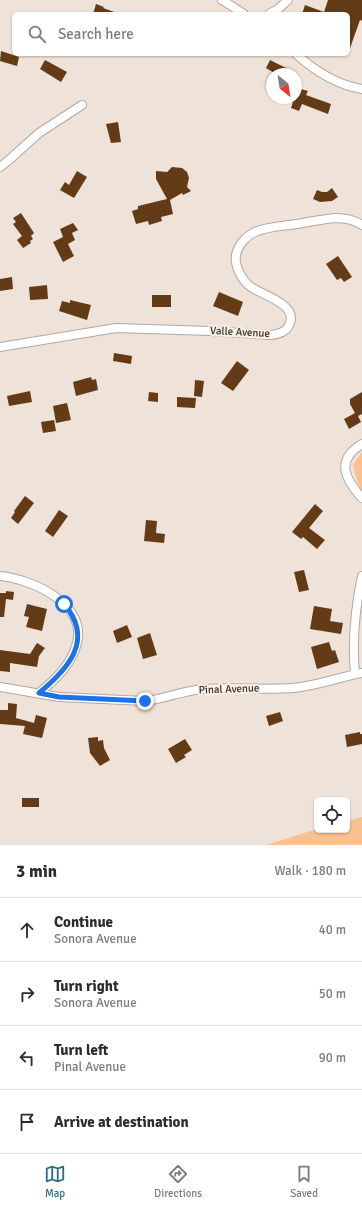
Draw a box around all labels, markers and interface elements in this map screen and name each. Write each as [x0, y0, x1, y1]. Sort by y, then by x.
search box [12, 12, 350, 56]
icon: search [26, 23, 48, 45]
text: Search here [58, 25, 134, 43]
north arrow [266, 68, 302, 104]
street label: Valle Avenue [210, 324, 270, 340]
route start [55, 595, 73, 613]
street label: Pinal Avenue [198, 681, 260, 697]
route end [136, 692, 154, 710]
map controls [314, 797, 350, 833]
button: locate [314, 797, 350, 833]
text: 3 min [16, 861, 57, 882]
text: Walk · 180 m [275, 863, 346, 879]
text: Continue [54, 913, 113, 931]
icon: ahead [16, 919, 38, 941]
text: 40 m [319, 922, 346, 938]
text: Sonora Avenue [54, 931, 137, 947]
text: Turn right [54, 977, 119, 995]
icon: right [16, 983, 38, 1005]
text: 50 m [319, 986, 346, 1002]
text: Sonora Avenue [54, 995, 137, 1011]
text: Turn left [54, 1041, 108, 1059]
icon: left [16, 1047, 38, 1069]
text: 90 m [319, 1050, 346, 1066]
text: Pinal Avenue [54, 1059, 126, 1075]
icon: arrive [16, 1111, 38, 1133]
text: Arrive at destination [54, 1113, 189, 1131]
tab: Map [44, 1163, 66, 1200]
tab: Directions [154, 1163, 202, 1200]
tab: Saved [290, 1163, 318, 1200]

